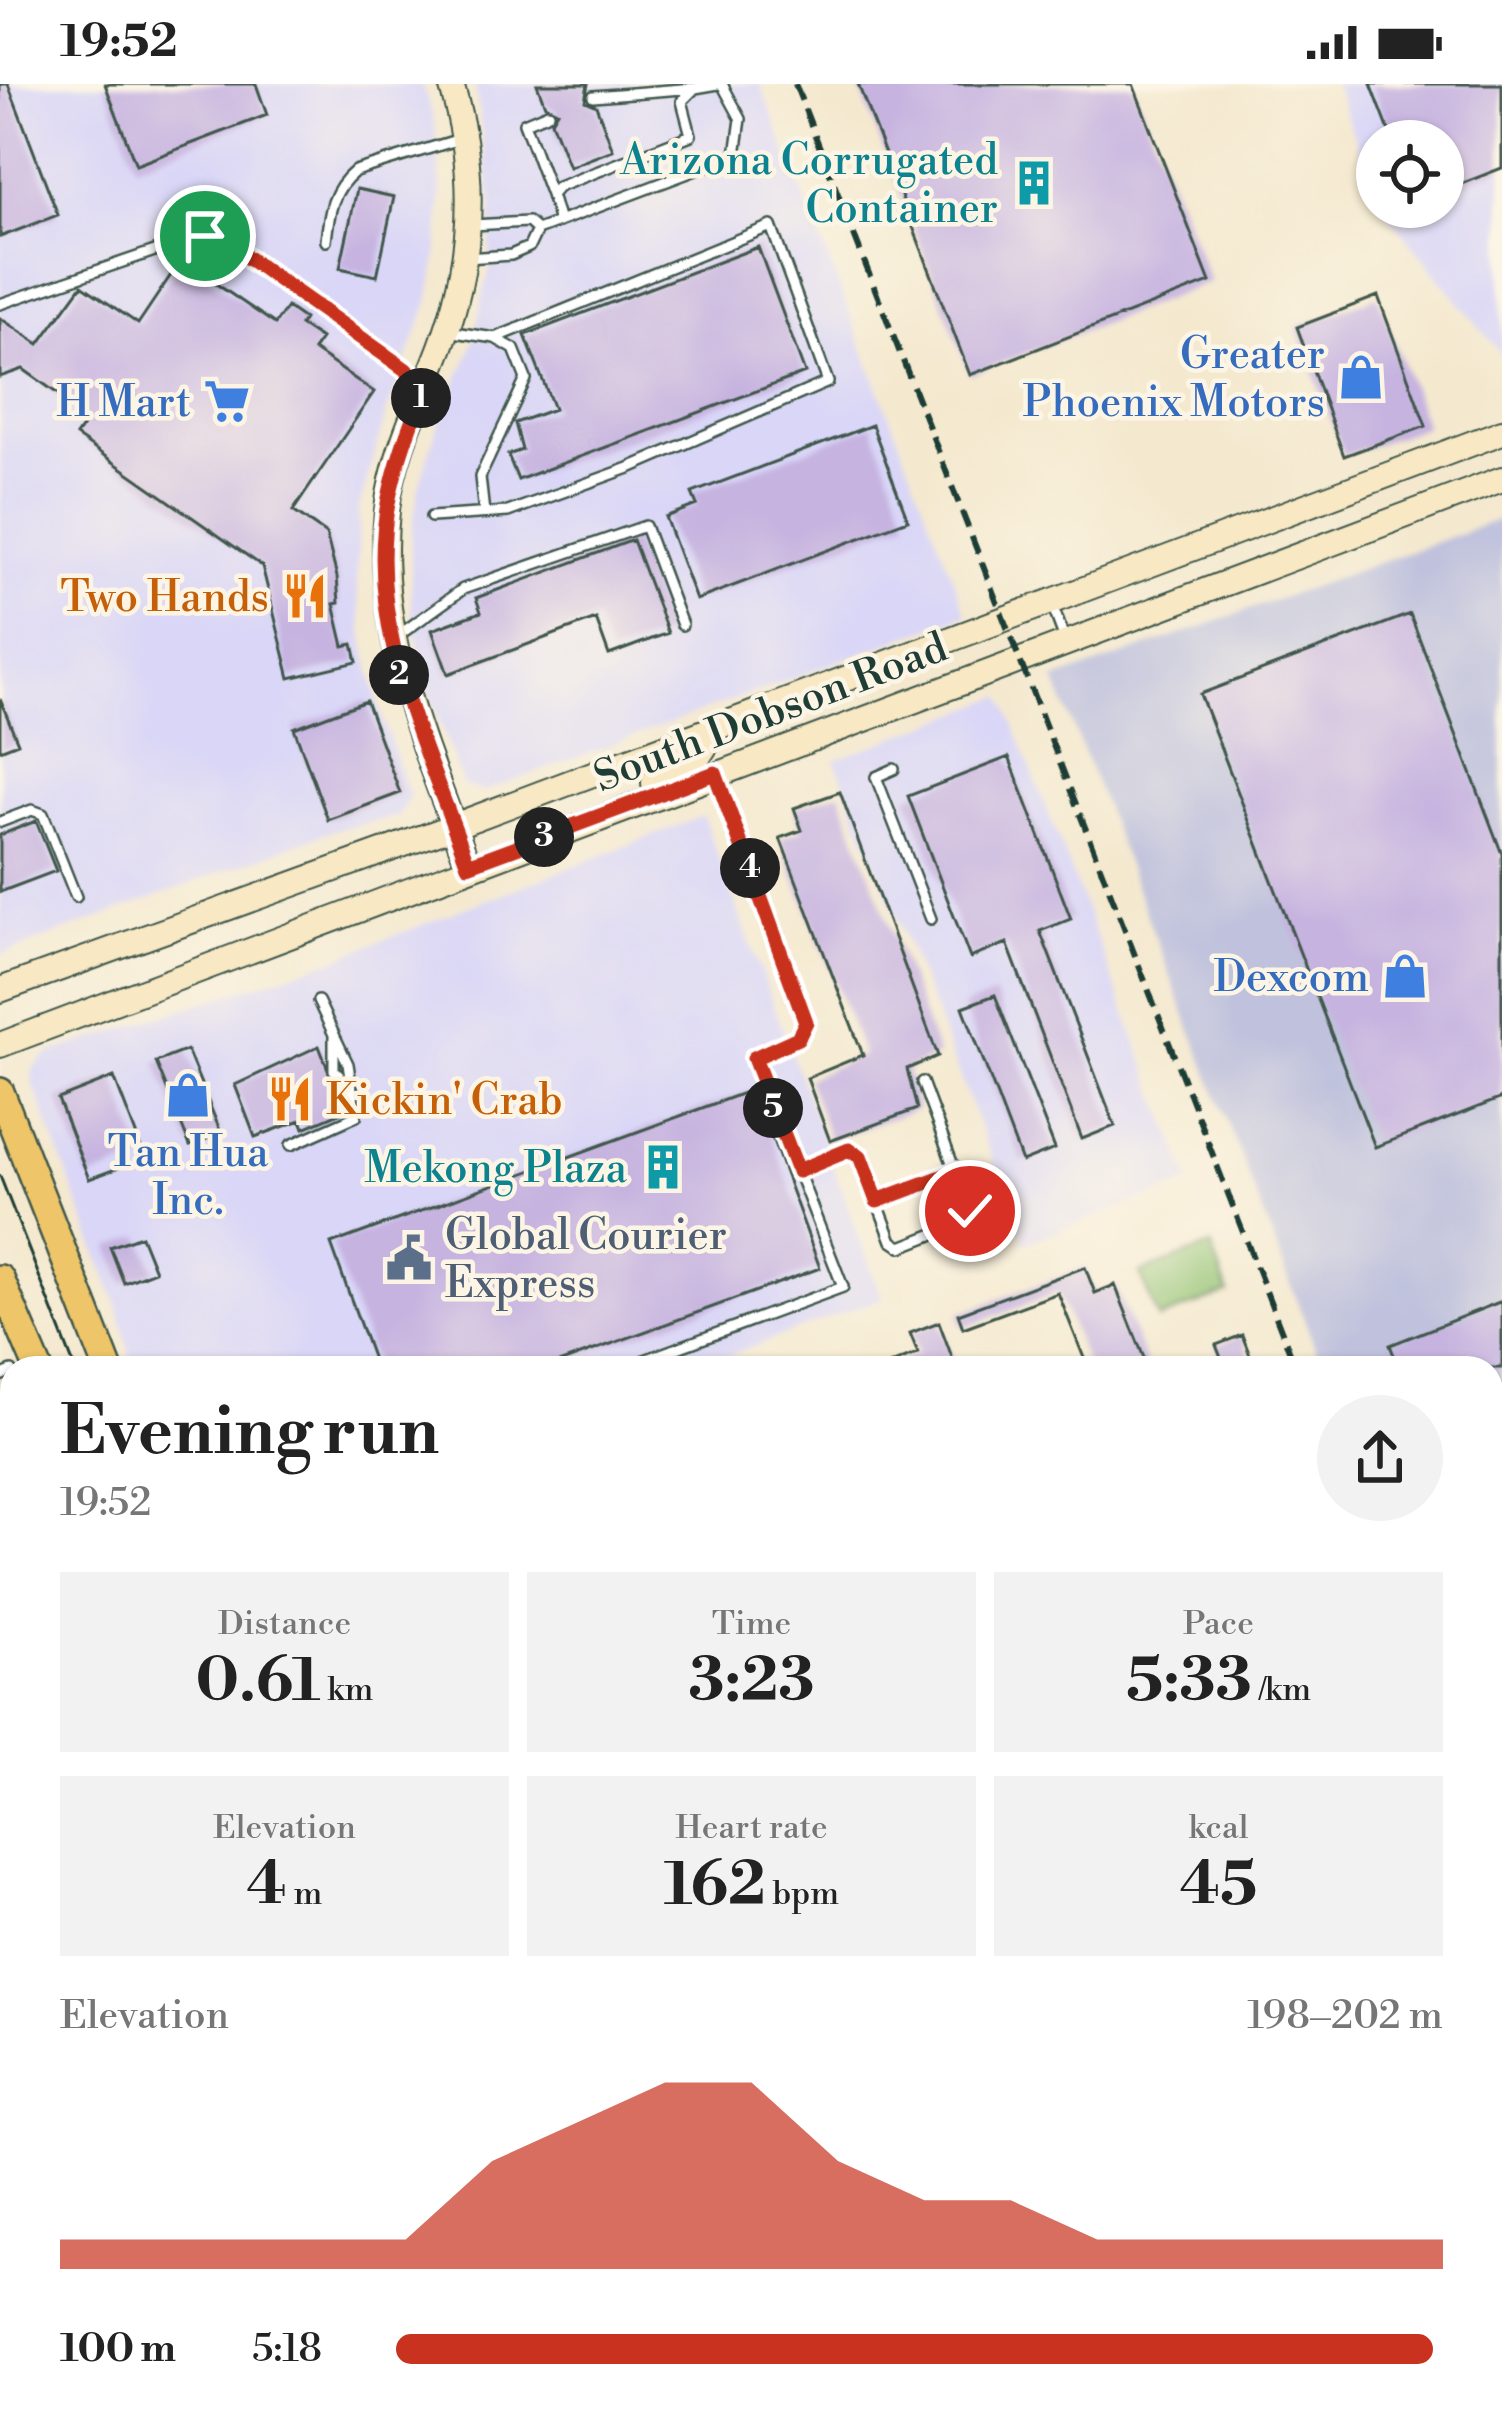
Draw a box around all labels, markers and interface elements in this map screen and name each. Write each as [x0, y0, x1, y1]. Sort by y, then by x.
text: 19:52 [60, 14, 178, 71]
map controls [1356, 120, 1464, 228]
button: locate [1356, 120, 1464, 228]
place label: Arizona Corrugated Container [619, 135, 998, 236]
building icon: Arizona Corrugated Container [1009, 158, 1059, 208]
pin [154, 185, 256, 287]
icon: arrive [172, 203, 238, 269]
place label: Greater Phoenix Motors [1023, 329, 1325, 430]
shop icon: Greater Phoenix Motors [1336, 352, 1386, 402]
pin: 1 [391, 368, 451, 428]
supermarket icon: H Mart [202, 376, 252, 426]
place label: H Mart [56, 377, 191, 430]
text: 1 [413, 377, 429, 418]
restaurant icon: Two Hands [280, 571, 330, 621]
place label: Two Hands [60, 572, 269, 625]
street label: South Dobson Road [587, 622, 955, 805]
pin: 2 [369, 645, 429, 705]
text: 2 [389, 654, 409, 695]
pin: 3 [514, 807, 574, 867]
text: 3 [534, 816, 554, 857]
pin: 4 [720, 838, 780, 898]
text: 4 [739, 847, 761, 888]
shop icon: Dexcom [1380, 951, 1430, 1001]
place label: Dexcom [1213, 952, 1369, 1005]
shop icon: Tan Hua Inc. [163, 1070, 213, 1120]
restaurant icon: Kickin' Crab [265, 1074, 315, 1124]
place label: Kickin' Crab [326, 1075, 563, 1128]
pin: 5 [743, 1078, 803, 1138]
text: 5 [763, 1087, 783, 1128]
place label: Tan Hua Inc. [108, 1127, 269, 1228]
building icon: Mekong Plaza [638, 1142, 688, 1192]
place label: Mekong Plaza [364, 1143, 628, 1197]
pin [919, 1160, 1021, 1262]
icon: check [937, 1178, 1003, 1244]
place label: Global Courier Express [445, 1210, 727, 1311]
public building icon: Global Courier Express [384, 1233, 434, 1283]
text: Evening run [60, 1392, 439, 1475]
button: share [1317, 1395, 1443, 1521]
text: 19:52 [60, 1479, 152, 1528]
text: Distance [218, 1604, 351, 1645]
text: Time [712, 1604, 791, 1645]
text: Pace [1183, 1604, 1254, 1645]
text: 0.61 [196, 1645, 321, 1720]
text: 3:23 [688, 1645, 815, 1720]
text: 5:33 [1126, 1645, 1252, 1720]
text: km [321, 1670, 373, 1711]
text: /km [1252, 1670, 1311, 1711]
text: Elevation [213, 1808, 356, 1849]
text: Heart rate [675, 1808, 828, 1849]
text: kcal [1189, 1808, 1248, 1849]
text: 4 [247, 1849, 287, 1924]
text: 162 [664, 1849, 766, 1924]
text: 45 [1180, 1849, 1257, 1924]
text: m [287, 1874, 322, 1915]
text: bpm [766, 1874, 839, 1915]
text: Elevation [60, 1992, 229, 2041]
text: 198–202 m [1247, 1992, 1443, 2041]
text: 100 m [60, 2325, 176, 2374]
text: 5:18 [252, 2325, 322, 2374]

